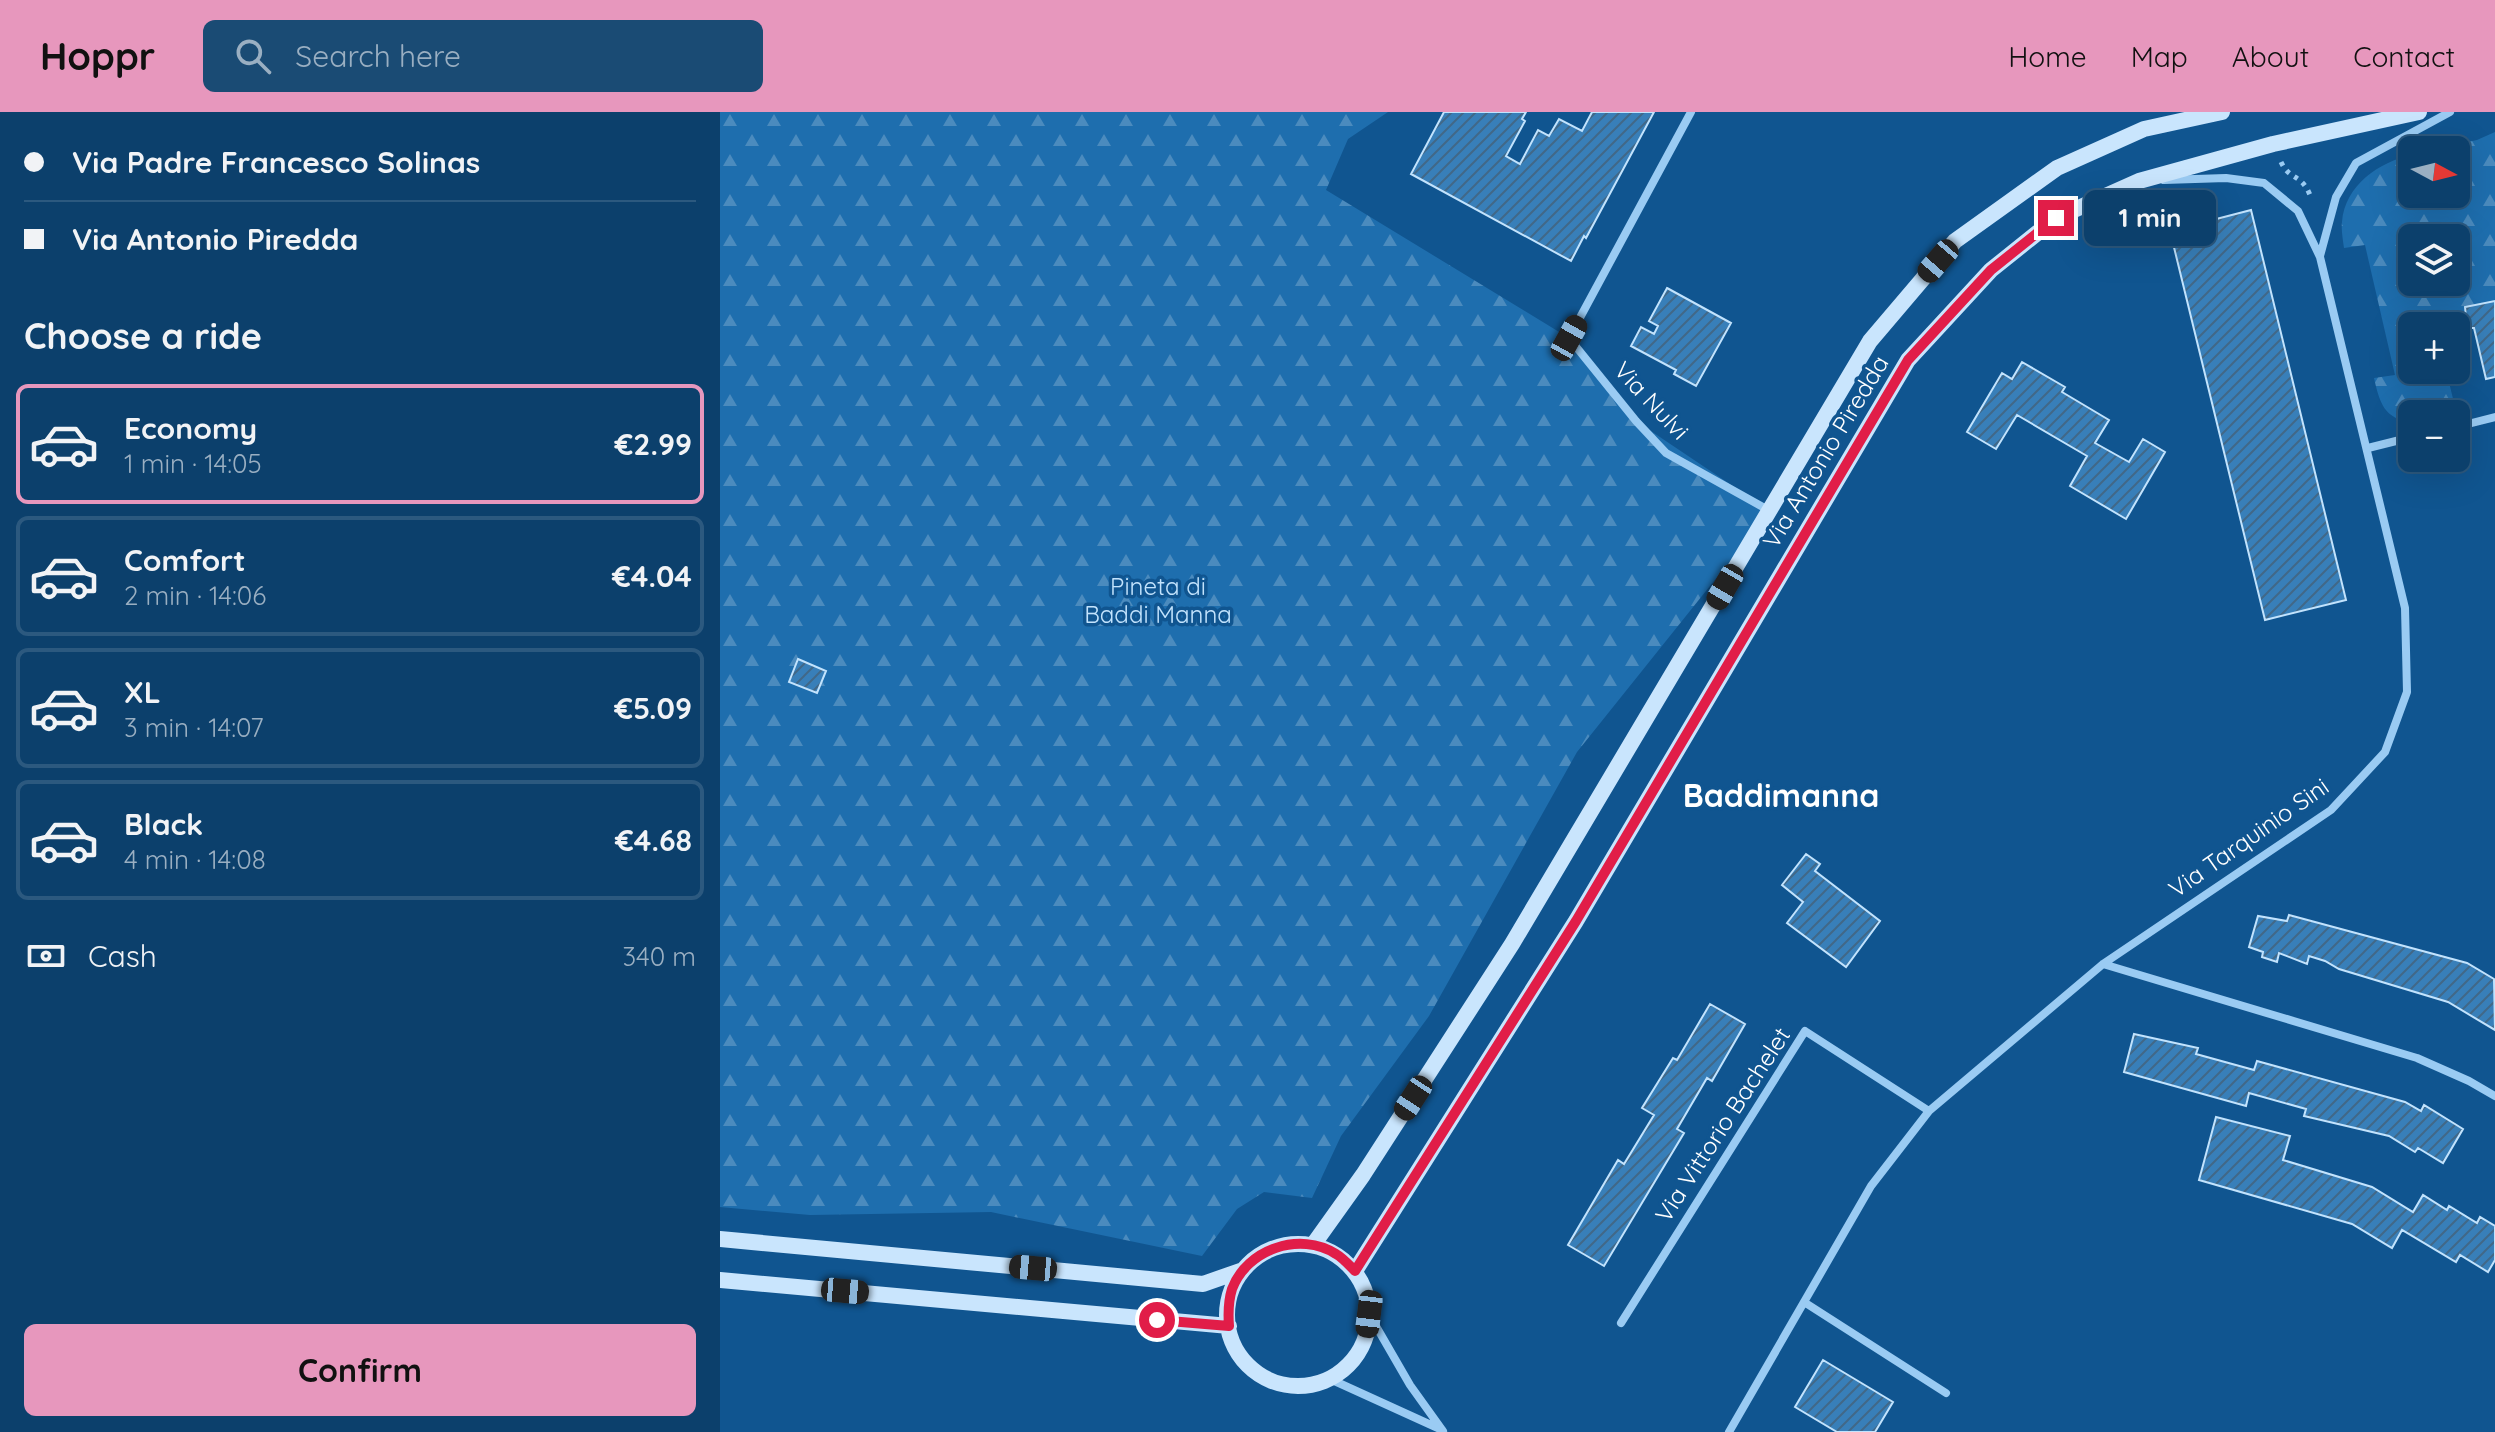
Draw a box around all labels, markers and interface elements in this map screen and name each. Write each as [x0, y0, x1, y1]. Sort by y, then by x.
search box [203, 20, 763, 92]
text: Hoppr [40, 32, 155, 80]
icon: search [231, 34, 275, 78]
text: Search here [295, 37, 461, 75]
text: Home [2008, 39, 2087, 74]
text: Map [2131, 39, 2188, 74]
text: About [2232, 39, 2309, 74]
text: Contact [2353, 39, 2455, 74]
north arrow [2398, 136, 2470, 208]
map controls [2398, 136, 2470, 472]
text: Via Padre Francesco Solinas [72, 143, 480, 181]
callout: 1 min [2084, 190, 2216, 246]
route end [2038, 200, 2074, 236]
text: 1 min [2119, 201, 2182, 234]
text: Via Antonio Piredda [72, 220, 358, 258]
button: layers [2398, 224, 2470, 296]
car [1913, 235, 1963, 287]
car [1547, 311, 1591, 365]
button: + [2398, 312, 2470, 384]
text: Choose a ride [24, 313, 262, 358]
street label: Via Antonio Piredda [1756, 350, 1895, 553]
street label: Via Nulvi [1608, 355, 1695, 446]
button: − [2398, 400, 2470, 472]
icon: car [28, 408, 100, 480]
text: Economy [124, 409, 257, 447]
text: €2.99 [615, 425, 692, 463]
text: 1 min · 14:05 [124, 447, 262, 480]
icon: car [28, 540, 100, 612]
text: Comfort [124, 541, 245, 579]
text: €4.04 [612, 557, 692, 595]
car [1703, 560, 1747, 614]
park label: Pineta di Baddi Manna [1084, 571, 1232, 629]
text: 2 min · 14:06 [124, 579, 266, 612]
icon: car [28, 672, 100, 744]
text: XL [124, 673, 161, 711]
text: €5.09 [614, 689, 692, 727]
text: 3 min · 14:07 [124, 711, 263, 744]
street label: Via Tarquinio Sini [2163, 771, 2334, 904]
district label: Baddimanna [1683, 775, 1879, 815]
icon: car [28, 804, 100, 876]
text: Black [124, 805, 203, 843]
text: €4.68 [615, 821, 692, 859]
text: 4 min · 14:08 [124, 843, 266, 876]
icon: cash [24, 934, 68, 978]
text: Cash [88, 937, 157, 975]
text: 340 m [622, 940, 696, 973]
street label: Via Vittorio Bachelet [1648, 1021, 1796, 1227]
car [1390, 1071, 1436, 1125]
car [1008, 1254, 1058, 1282]
car [820, 1277, 870, 1305]
car [1354, 1289, 1384, 1339]
route start [1139, 1302, 1175, 1338]
button: Confirm [24, 1324, 696, 1416]

